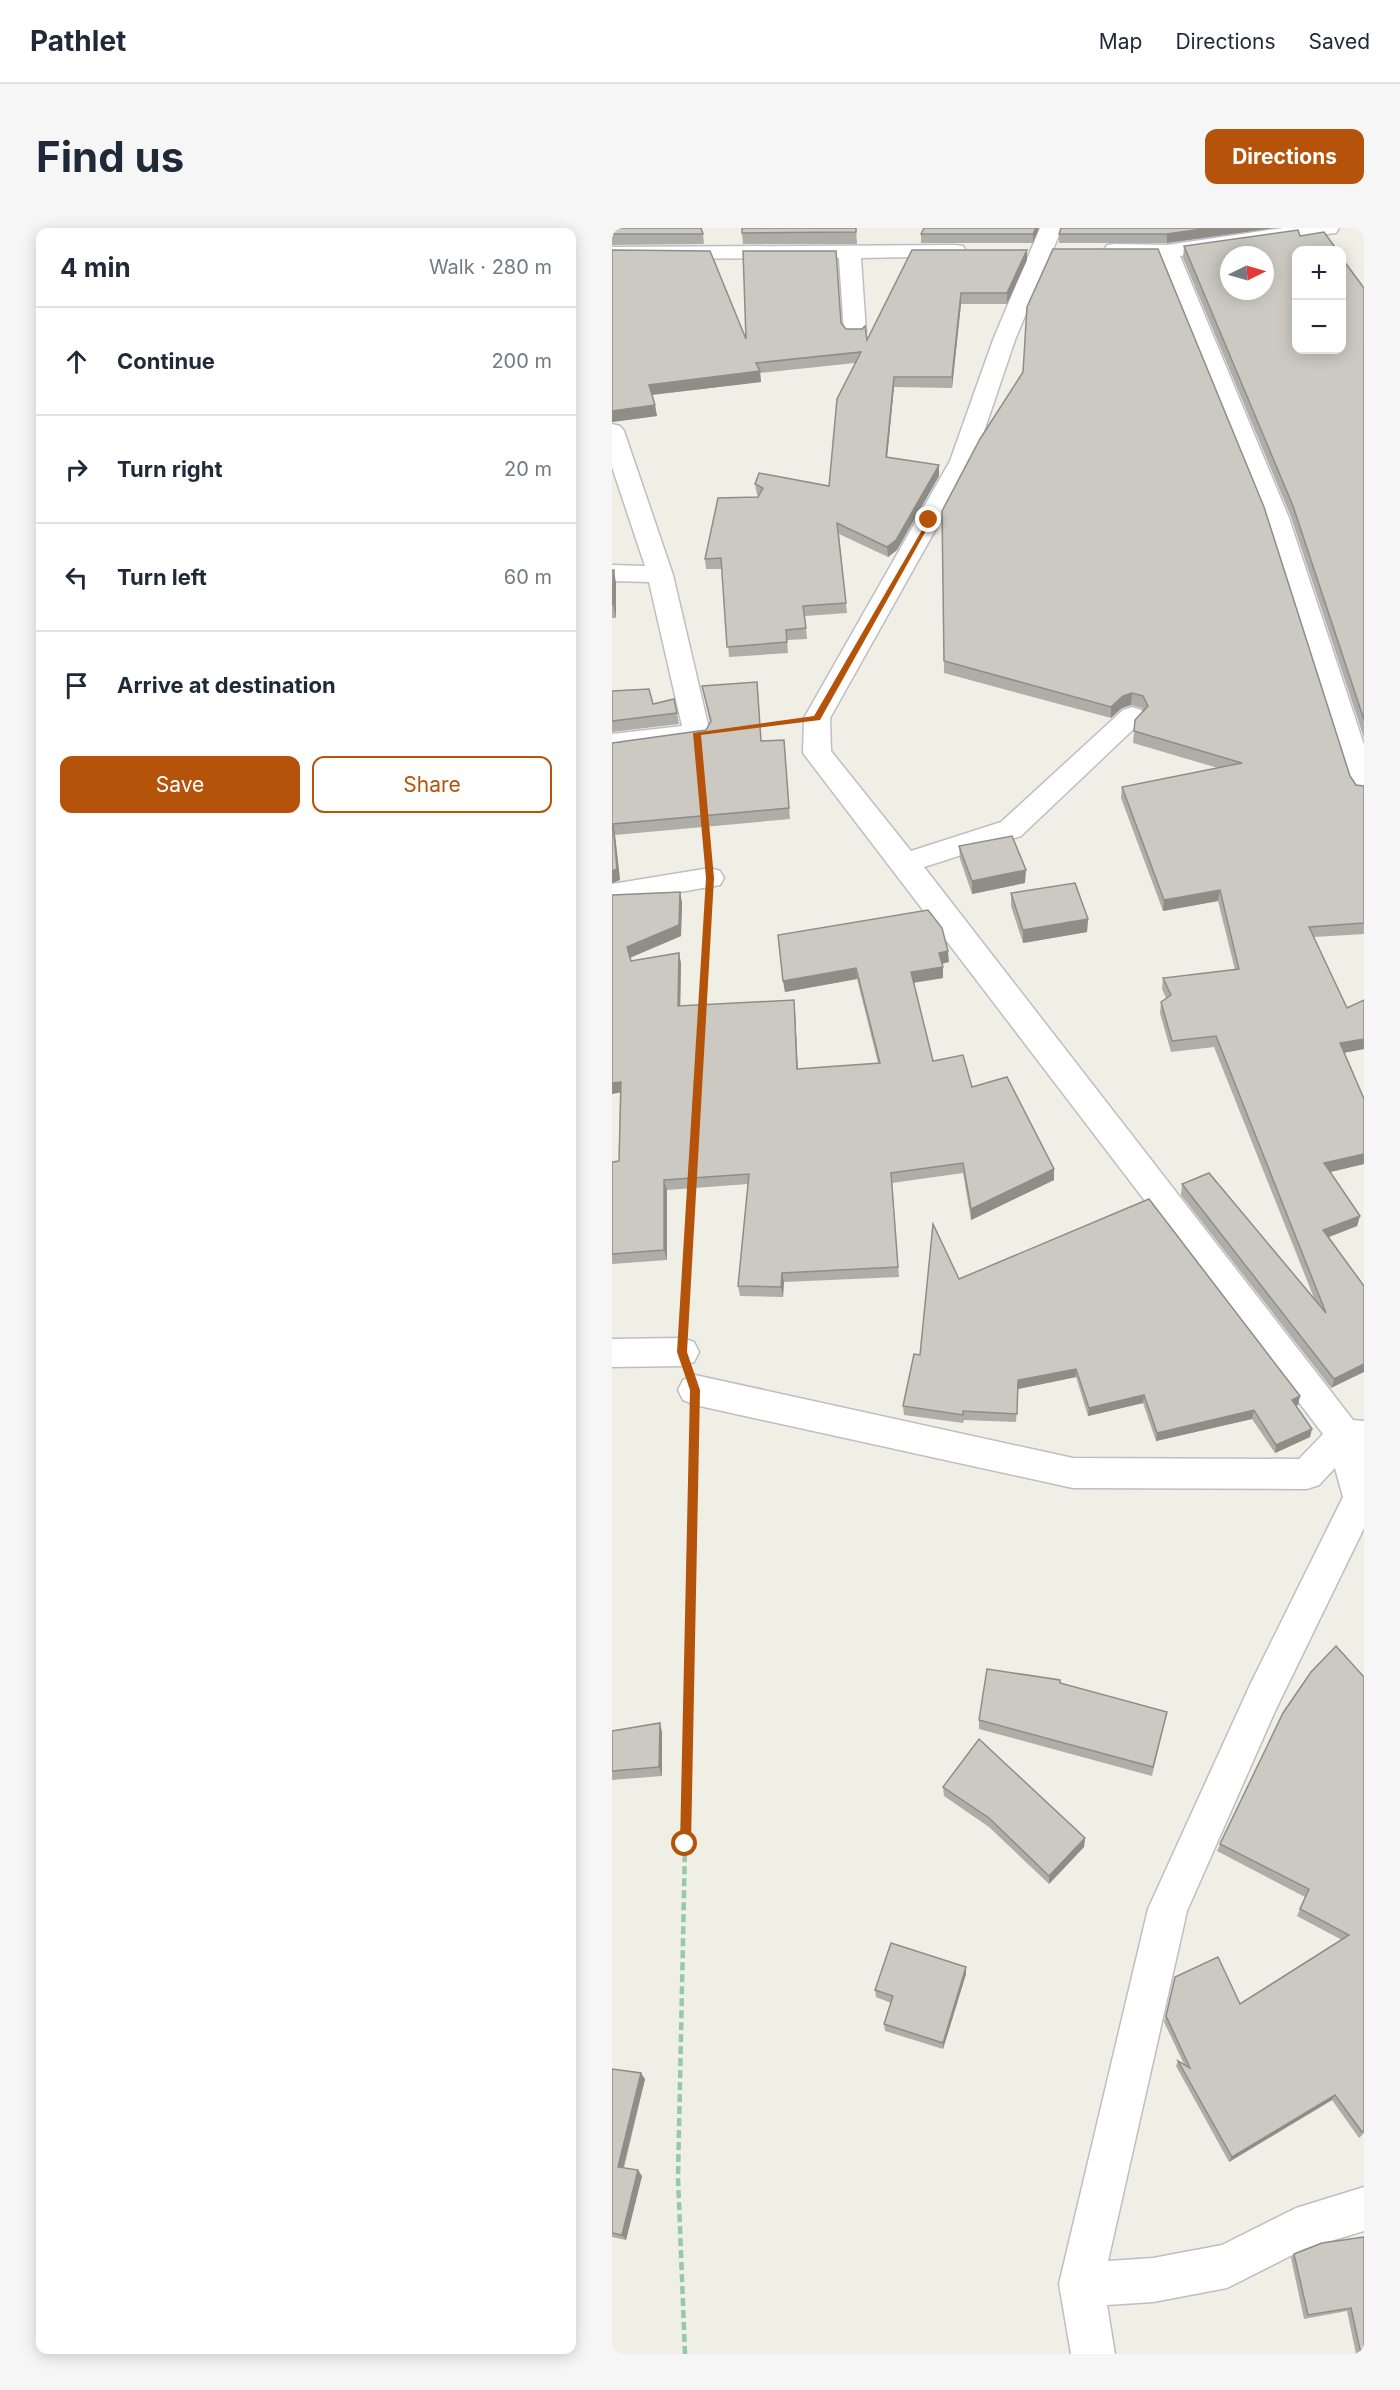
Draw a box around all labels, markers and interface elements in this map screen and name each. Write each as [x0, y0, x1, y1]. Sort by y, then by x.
text: Pathlet [30, 24, 126, 58]
text: Map [1099, 29, 1142, 54]
text: Directions [1175, 29, 1276, 54]
text: Saved [1309, 29, 1370, 54]
button: Directions [1205, 129, 1364, 184]
text: Find us [36, 131, 184, 182]
north arrow [1220, 246, 1274, 300]
map controls [1292, 246, 1346, 354]
button: + [1292, 246, 1346, 300]
text: 4 min [60, 252, 131, 283]
text: Walk · 280 m [429, 255, 552, 279]
button: − [1292, 300, 1346, 354]
icon: ahead [60, 345, 93, 378]
text: Continue [117, 348, 215, 374]
text: 200 m [491, 349, 552, 373]
icon: right [60, 453, 93, 486]
text: Turn right [117, 456, 223, 482]
text: 20 m [504, 457, 552, 481]
route end [915, 506, 941, 532]
icon: left [60, 561, 93, 594]
text: Turn left [117, 564, 207, 590]
text: 60 m [504, 565, 552, 589]
icon: arrive [60, 669, 93, 702]
text: Arrive at destination [117, 672, 336, 698]
button: Save [60, 756, 300, 813]
button: Share [312, 756, 552, 813]
route start [671, 1830, 697, 1856]

